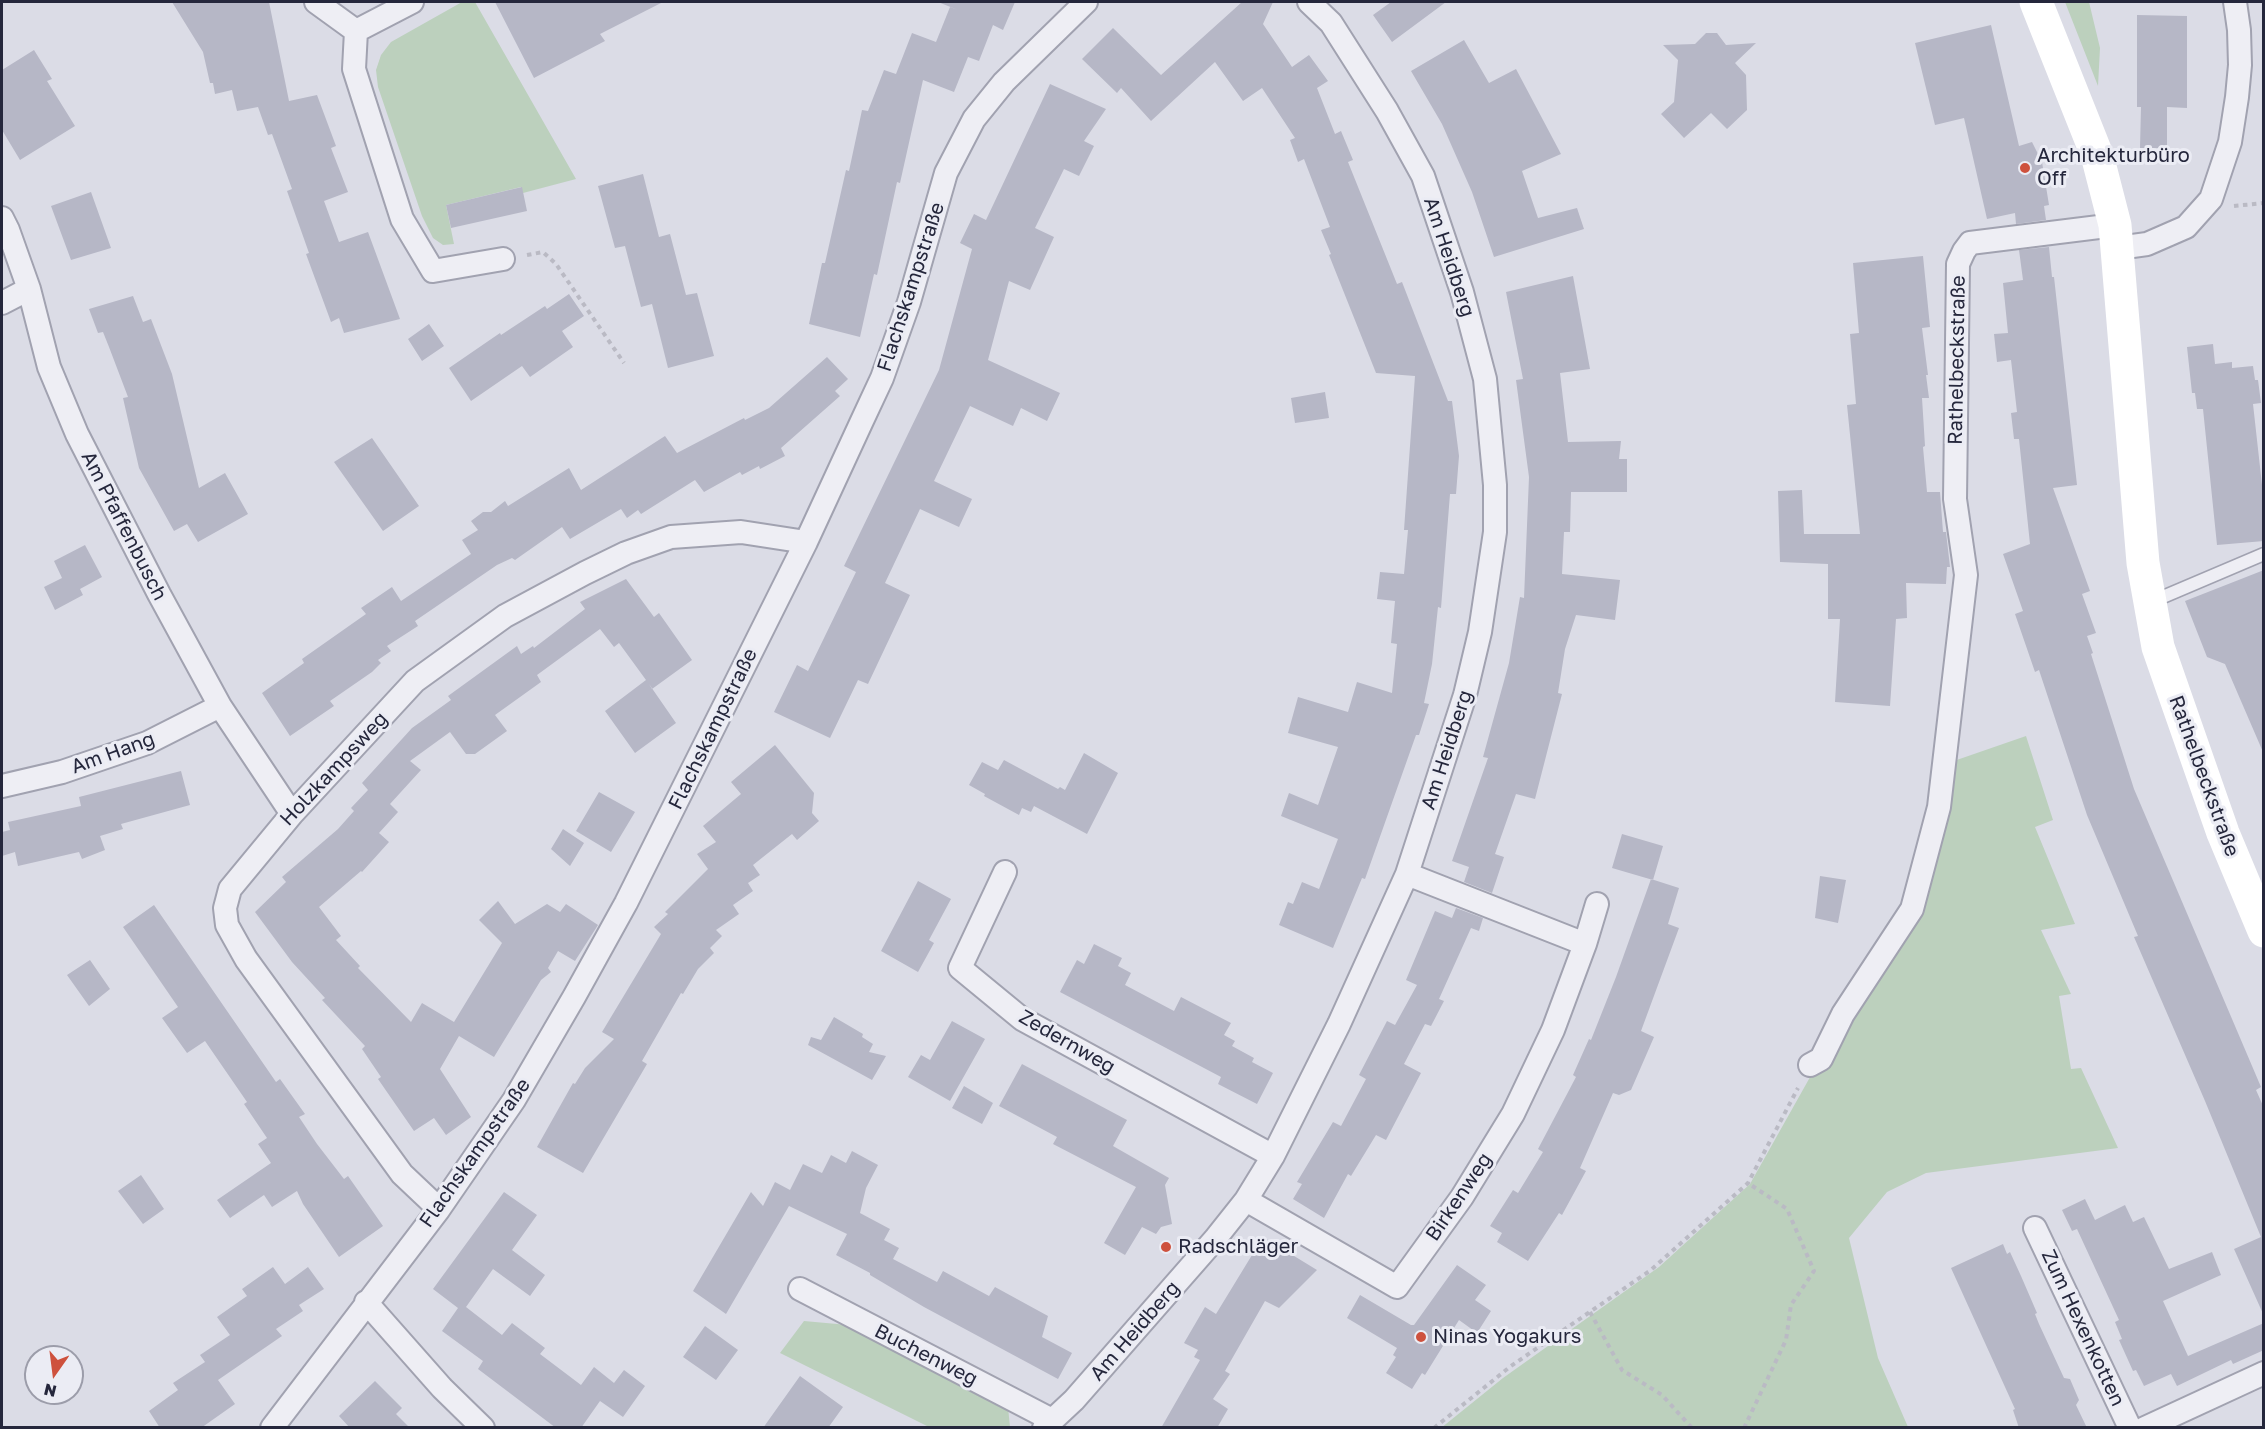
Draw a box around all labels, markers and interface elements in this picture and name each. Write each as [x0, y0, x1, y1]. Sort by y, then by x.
place label: Architekturbüro Off [2037, 144, 2190, 191]
marker: Architekturbüro Off [2018, 161, 2032, 175]
street label: Am Heidberg [1418, 194, 1480, 320]
street label: Flachskampstraße [872, 199, 950, 375]
street label: Rathelbeckstraße [1944, 275, 1970, 445]
street label: Am Pfaffenbusch [76, 447, 172, 605]
street label: Flachskampstraße [664, 644, 762, 814]
street label: Am Heidberg [1416, 687, 1478, 813]
street label: Rathelbeckstraße [2164, 692, 2244, 860]
street label: Holzkampsweg [275, 707, 393, 831]
street label: Am Hang [68, 727, 158, 779]
street label: Zedernweg [1015, 1005, 1119, 1079]
street label: Flachskampstraße [415, 1074, 535, 1232]
street label: Birkenweg [1421, 1148, 1497, 1246]
place label: Radschläger [1178, 1235, 1298, 1259]
marker: Radschläger [1159, 1240, 1173, 1254]
street label: Zum Hexenkotten [2036, 1246, 2130, 1410]
street label: Am Heidberg [1085, 1276, 1185, 1386]
street label: Buchenweg [871, 1319, 981, 1391]
place label: Ninas Yogakurs [1433, 1325, 1581, 1349]
marker: Ninas Yogakurs [1414, 1330, 1428, 1344]
north arrow [24, 1345, 84, 1405]
text: N [42, 1379, 58, 1402]

